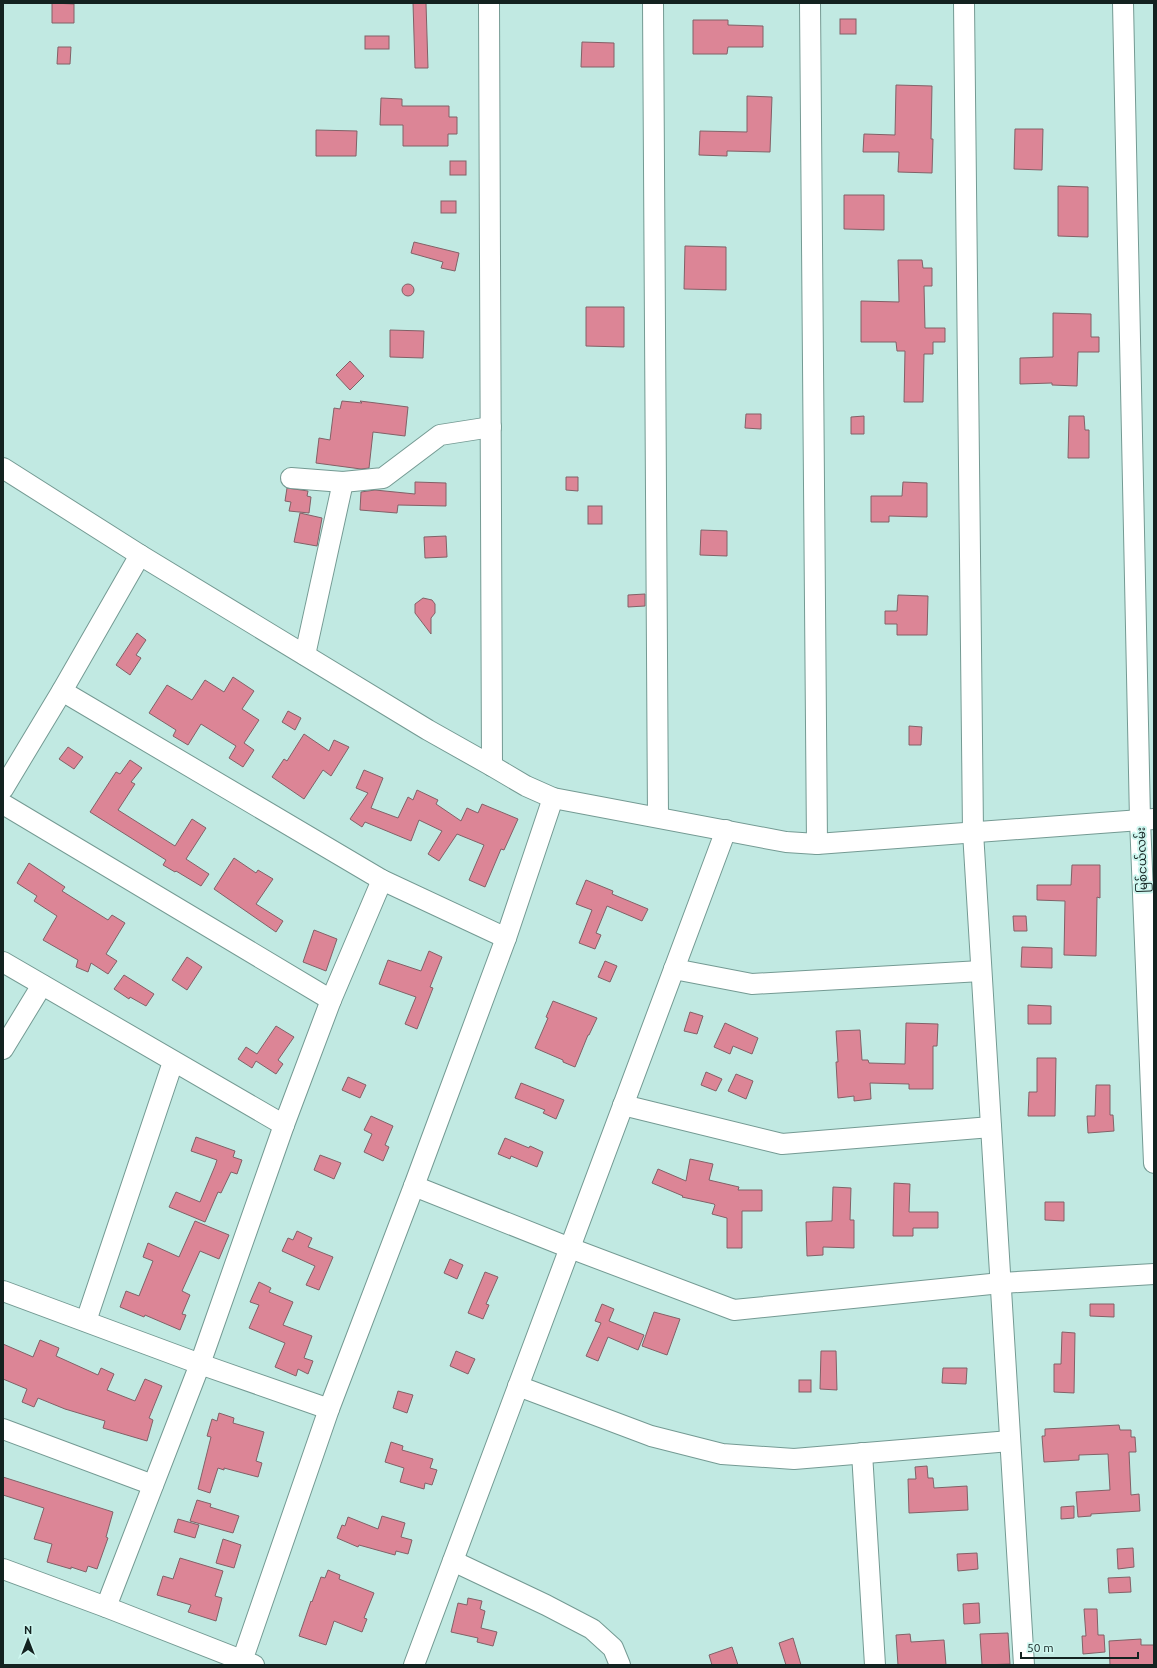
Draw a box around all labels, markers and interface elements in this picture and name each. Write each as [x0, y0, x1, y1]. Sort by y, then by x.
street label: မြစ်ငယ်လမ်း [1132, 827, 1153, 893]
north arrow [8, 1620, 48, 1660]
text: N [24, 1624, 32, 1636]
scale bar [1021, 1634, 1138, 1660]
text: 50 m [1027, 1641, 1054, 1654]

